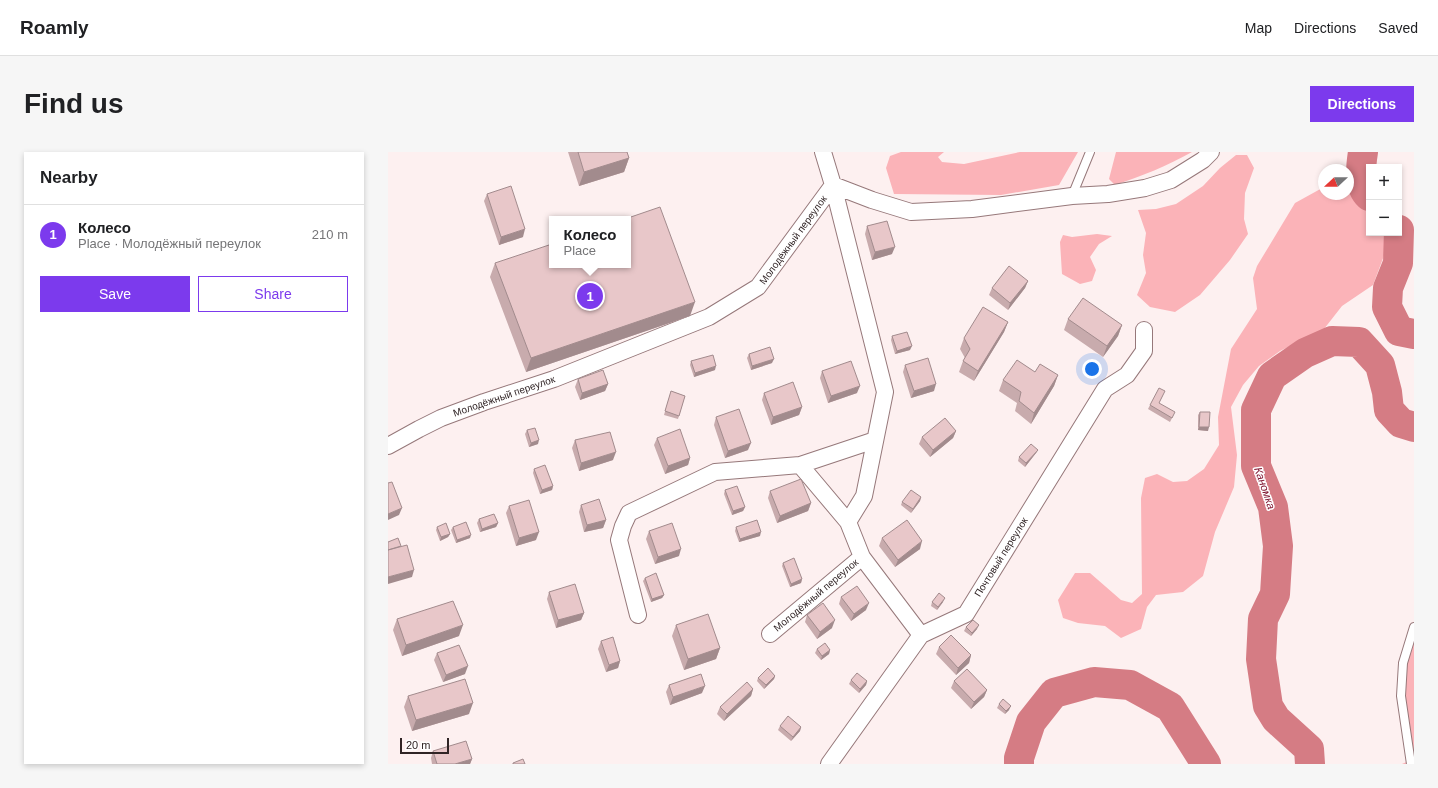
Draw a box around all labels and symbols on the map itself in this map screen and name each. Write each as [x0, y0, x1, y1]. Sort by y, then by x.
north arrow [1318, 164, 1354, 200]
street label: Молодёжный переулок [757, 193, 829, 286]
pin: 1 [577, 281, 603, 311]
your location [1082, 359, 1102, 379]
street label: Молодёжный переулок [452, 373, 557, 419]
water label: Каномка [1252, 465, 1278, 511]
street label: Почтовый переулок [972, 515, 1030, 599]
street label: Молодёжный переулок [772, 556, 861, 634]
scale bar [400, 736, 449, 755]

